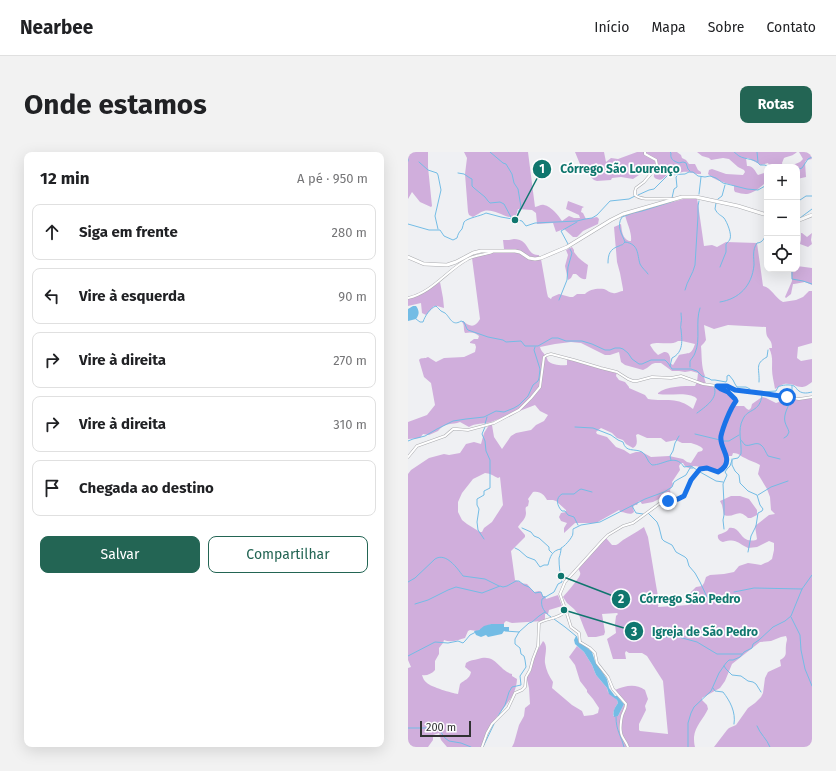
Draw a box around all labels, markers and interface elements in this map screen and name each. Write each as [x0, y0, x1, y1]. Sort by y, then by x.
text: Nearbee [20, 16, 93, 39]
text: Início [594, 19, 629, 36]
text: Mapa [651, 19, 686, 36]
text: Sobre [708, 19, 744, 36]
text: Contato [766, 19, 816, 36]
button: Rotas [740, 86, 812, 123]
text: Onde estamos [24, 88, 207, 121]
callout: Córrego São Lourenço [532, 157, 687, 181]
text: 1 [539, 162, 545, 176]
text: Córrego São Lourenço [560, 162, 680, 177]
map controls [764, 164, 800, 272]
button: + [764, 164, 800, 200]
text: 12 min [40, 168, 90, 189]
text: A pé · 950 m [297, 171, 368, 186]
button: − [764, 200, 800, 236]
icon: ahead [41, 221, 63, 243]
text: Siga em frente [79, 223, 178, 241]
text: 280 m [332, 225, 367, 240]
button: locate [764, 236, 800, 272]
icon: left [41, 285, 63, 307]
text: Vire à esquerda [79, 287, 185, 305]
text: 90 m [338, 289, 367, 304]
icon: right [41, 349, 63, 371]
text: Vire à direita [79, 351, 166, 369]
text: 270 m [333, 353, 367, 368]
route start [778, 388, 796, 406]
icon: right [41, 413, 63, 435]
text: Vire à direita [79, 415, 166, 433]
text: 310 m [333, 417, 367, 432]
icon: arrive [41, 477, 63, 499]
text: Chegada ao destino [79, 479, 214, 497]
route end [659, 492, 677, 510]
button: Salvar [40, 536, 200, 573]
button: Compartilhar [208, 536, 368, 573]
callout: Córrego São Pedro [611, 587, 748, 611]
text: 2 [618, 592, 624, 606]
text: Córrego São Pedro [639, 592, 741, 606]
callout: Igreja de São Pedro [624, 619, 766, 643]
text: 3 [630, 625, 637, 639]
text: Igreja de São Pedro [652, 625, 758, 639]
scale bar [420, 719, 471, 738]
text: 200 m [426, 721, 456, 734]

